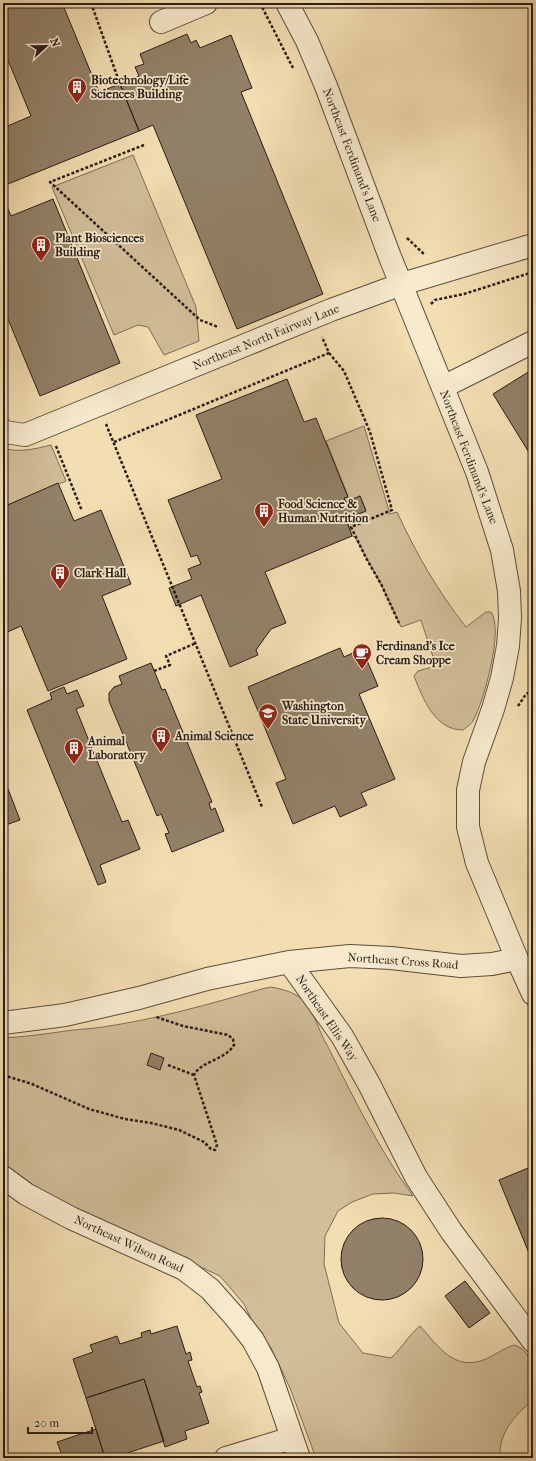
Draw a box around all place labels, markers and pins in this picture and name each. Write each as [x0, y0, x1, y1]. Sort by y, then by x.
place label: Biotechnology/Life Sciences Building [91, 73, 189, 102]
building icon: Biotechnology/Life Sciences Building [66, 76, 88, 104]
place label: Plant Biosciences Building [55, 231, 144, 260]
building icon: Plant Biosciences Building [30, 234, 52, 262]
place label: Food Science & Human Nutrition [277, 497, 369, 525]
building icon: Food Science & Human Nutrition [253, 500, 275, 528]
building icon: Clark Hall [49, 562, 71, 590]
place label: Clark Hall [74, 566, 127, 580]
place label: Ferdinand's Ice Cream Shoppe [375, 639, 455, 668]
cafe icon: Ferdinand's Ice Cream Shoppe [351, 642, 373, 670]
place label: Washington State University [281, 699, 366, 728]
school or university icon: Washington State University [257, 702, 279, 730]
building icon: Animal Science [150, 725, 172, 753]
place label: Animal Science [174, 729, 254, 743]
place label: Animal Laboratory [87, 734, 146, 763]
building icon: Animal Laboratory [63, 737, 85, 765]

